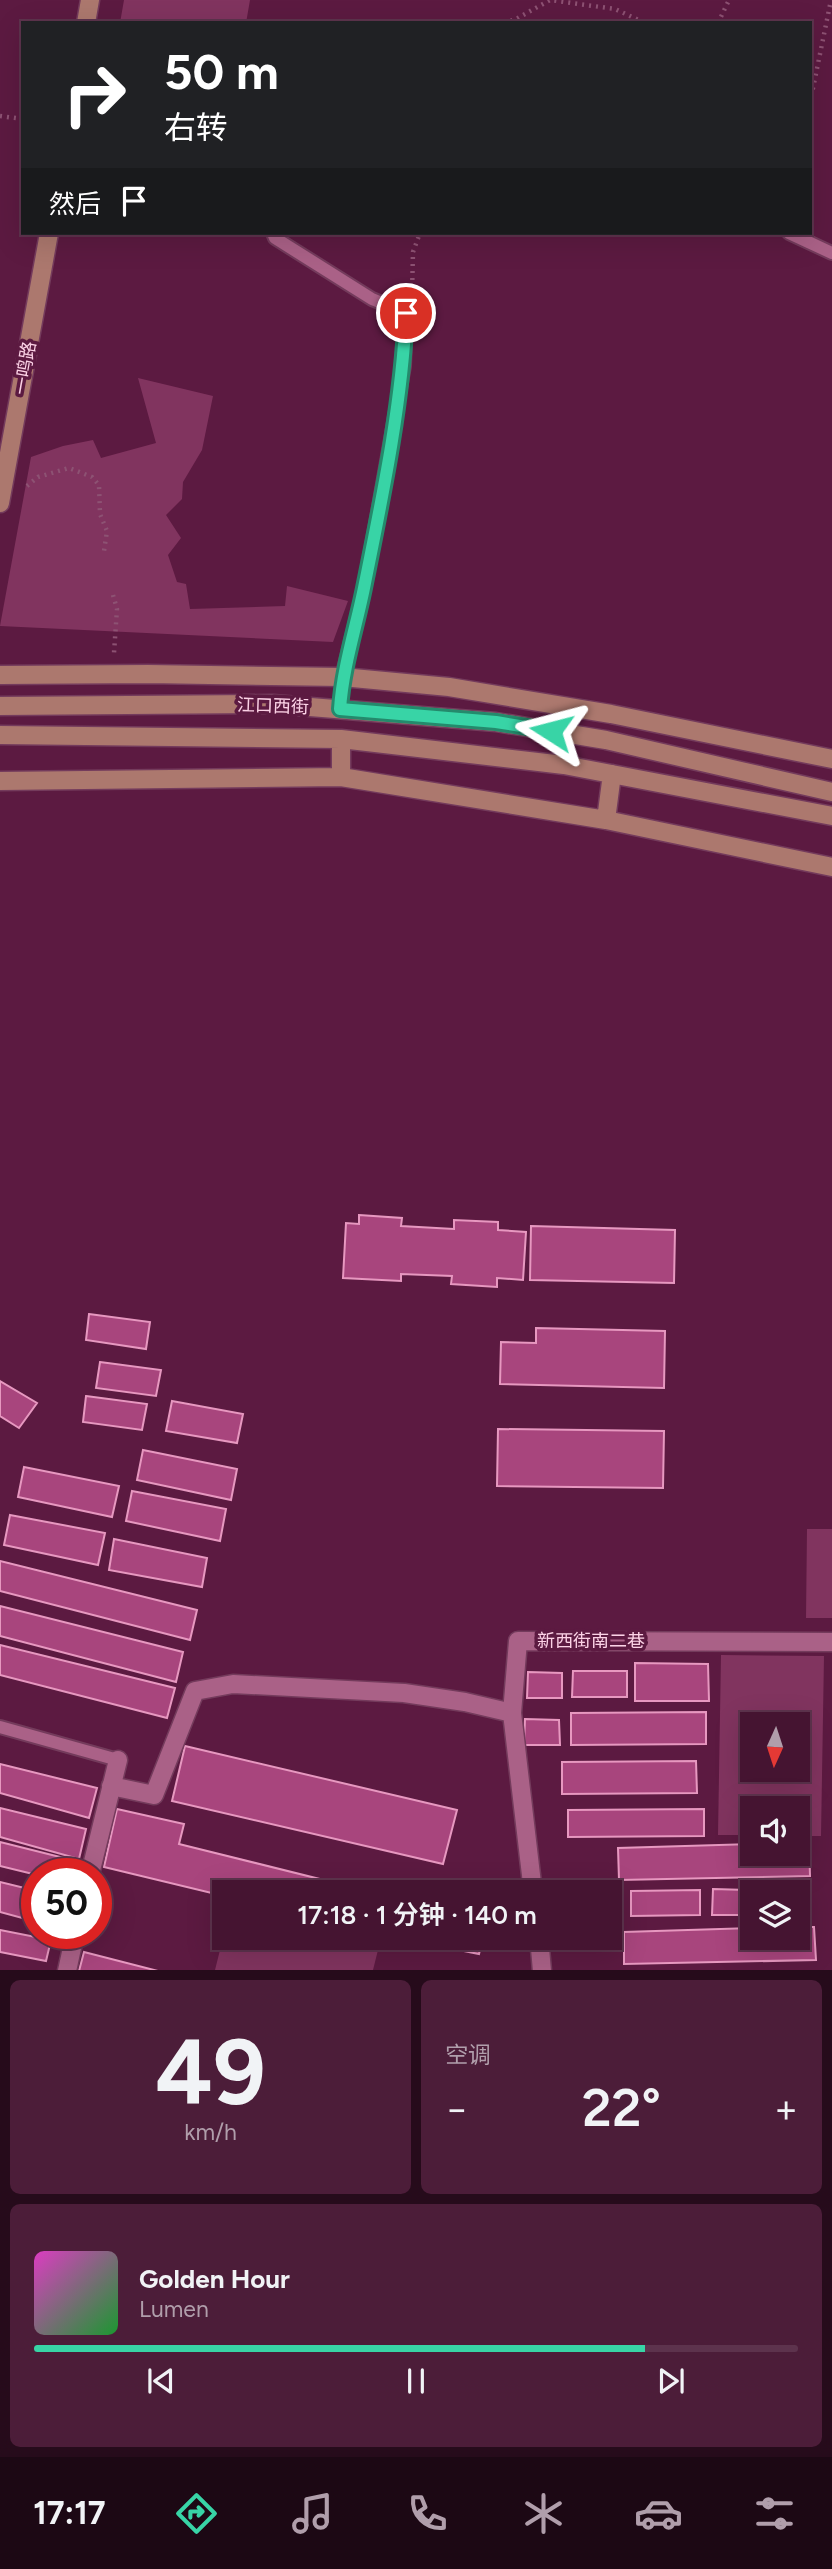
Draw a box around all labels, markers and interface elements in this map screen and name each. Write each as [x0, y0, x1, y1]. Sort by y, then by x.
text: 50 m [164, 42, 279, 101]
icon: right [49, 49, 140, 140]
text: 右转 [164, 109, 228, 147]
icon: arrive [115, 182, 153, 220]
text: 然后 [49, 188, 101, 220]
pin [376, 283, 436, 343]
icon: arrive [387, 294, 425, 332]
street label: 一鸣路 [9, 340, 41, 396]
street label: 江口西街 [237, 694, 309, 718]
position arrow [514, 694, 588, 768]
street label: 新西街南二巷 [537, 1630, 645, 1652]
north arrow [740, 1712, 810, 1782]
map controls [740, 1712, 810, 1950]
button: sound [740, 1796, 810, 1866]
speed limit sign: 50 [21, 1858, 112, 1949]
button: layers [740, 1880, 810, 1950]
text: 17:18 · 1 分钟 · 140 m [297, 1899, 537, 1931]
text: 49 [155, 2018, 266, 2127]
text: 空调 [445, 2041, 491, 2069]
text: 22° [582, 2077, 661, 2139]
text: − [445, 2086, 469, 2132]
text: + [774, 2086, 798, 2132]
text: km/h [184, 2118, 237, 2146]
text: Golden Hour [139, 2263, 290, 2295]
text: Lumen [139, 2295, 209, 2323]
icon: previous [142, 2362, 180, 2400]
icon: pause [397, 2362, 435, 2400]
icon: next [652, 2362, 690, 2400]
icon: directions [172, 2489, 221, 2538]
icon: music [288, 2489, 337, 2538]
icon: phone [403, 2489, 452, 2538]
icon: climate [519, 2489, 568, 2538]
icon: car [634, 2489, 683, 2538]
icon: filters [750, 2489, 799, 2538]
text: 17:17 [33, 2494, 106, 2532]

